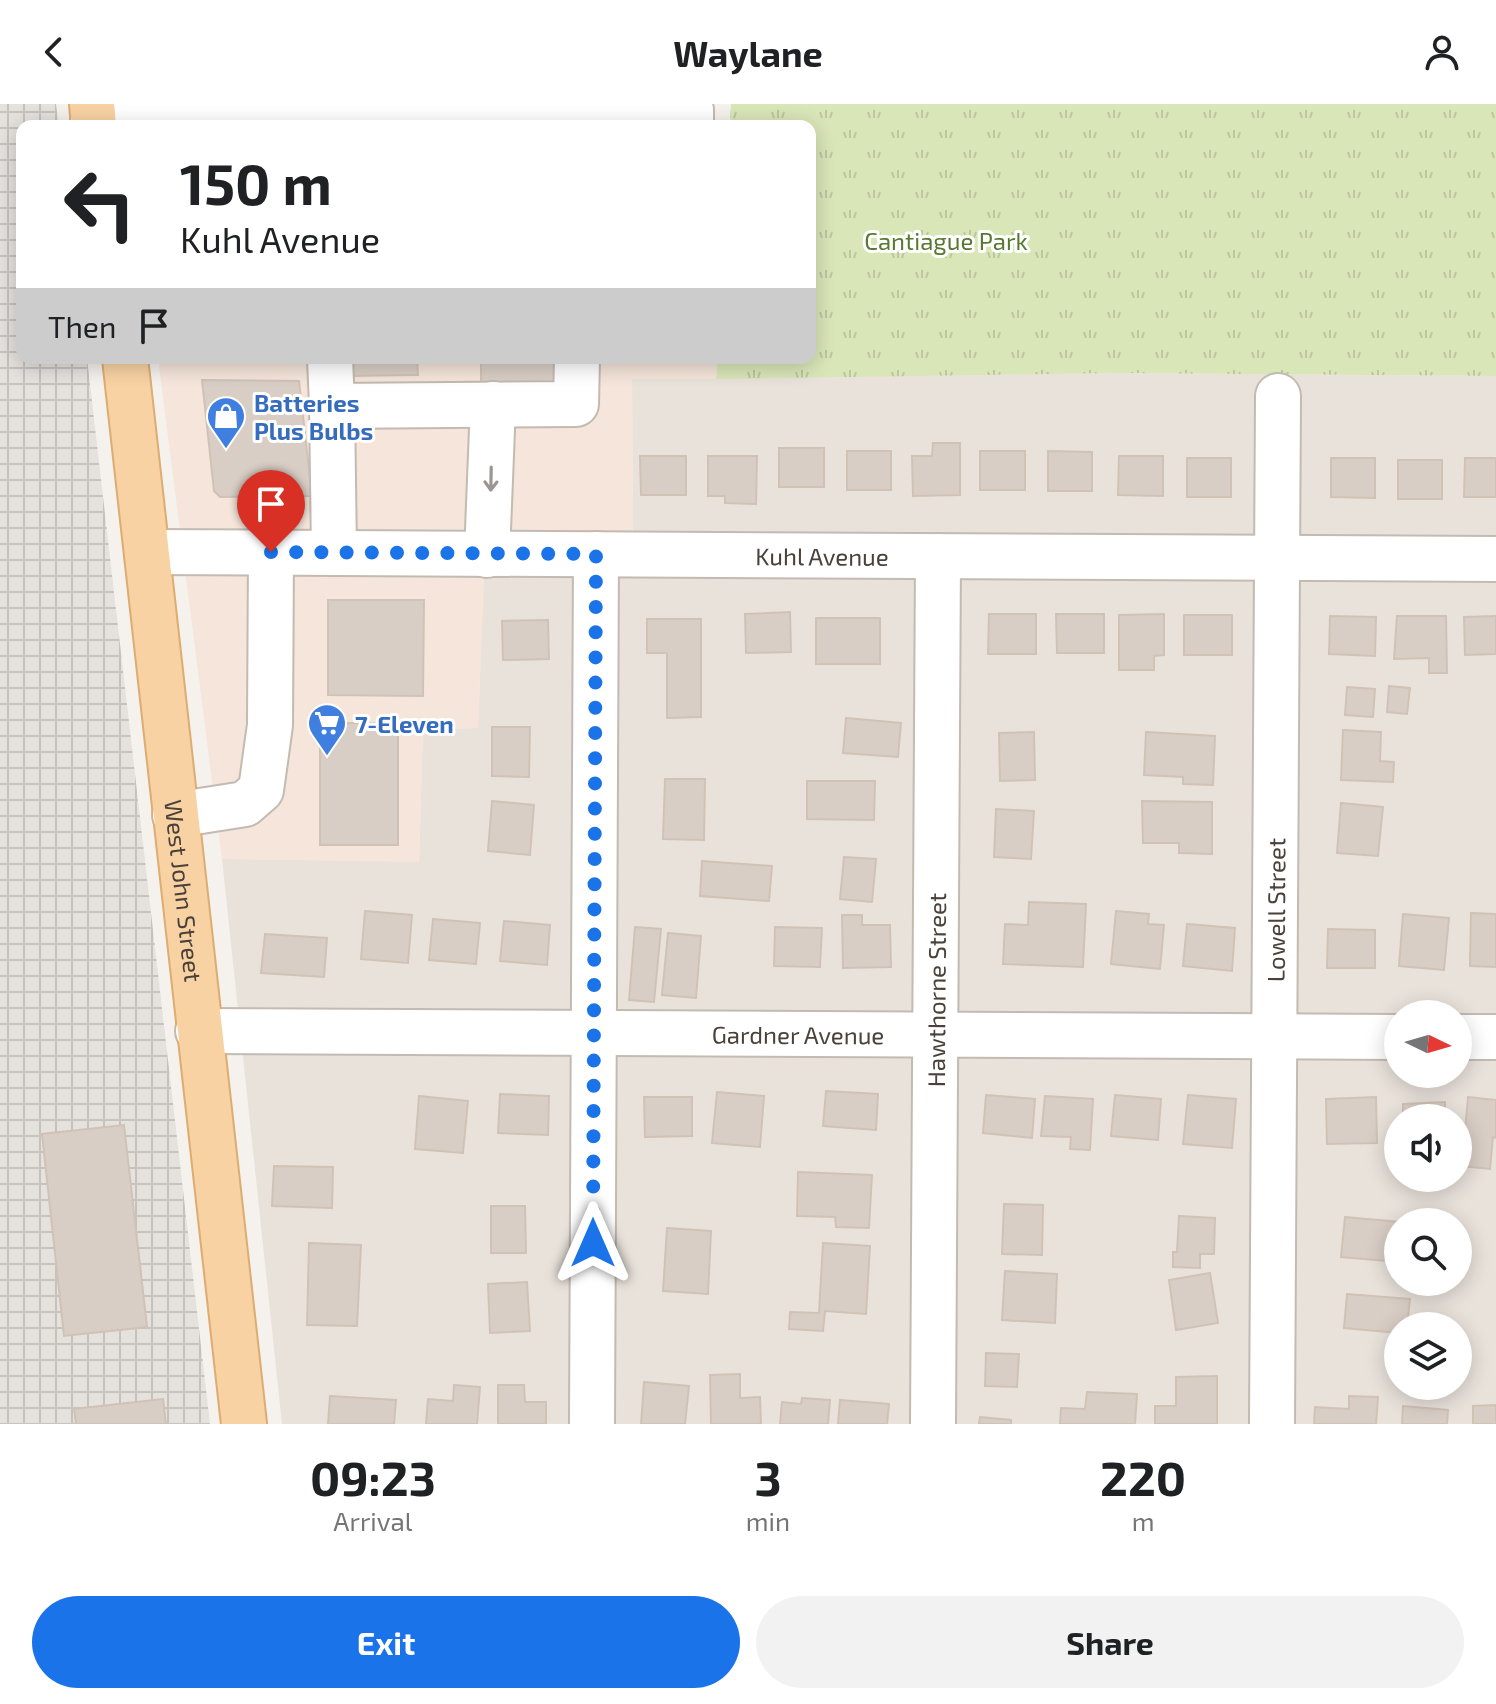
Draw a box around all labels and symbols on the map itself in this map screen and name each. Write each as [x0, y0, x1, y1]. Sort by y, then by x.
park label: Cantiague Park [864, 226, 1028, 255]
place label: Batteries Plus Bulbs [254, 388, 373, 445]
shop icon: Batteries Plus Bulbs [205, 395, 247, 450]
one-way arrow [483, 465, 499, 492]
pin [237, 470, 305, 552]
street label: Kuhl Avenue [755, 541, 889, 570]
supermarket icon: 7-Eleven [306, 702, 348, 757]
place label: 7-Eleven [355, 709, 454, 738]
street label: West John Street [160, 798, 209, 983]
street label: Lowell Street [1260, 838, 1290, 982]
street label: Hawthorne Street [920, 893, 951, 1087]
north arrow [1384, 1000, 1472, 1088]
street label: Gardner Avenue [712, 1019, 884, 1049]
position arrow [551, 1201, 635, 1285]

